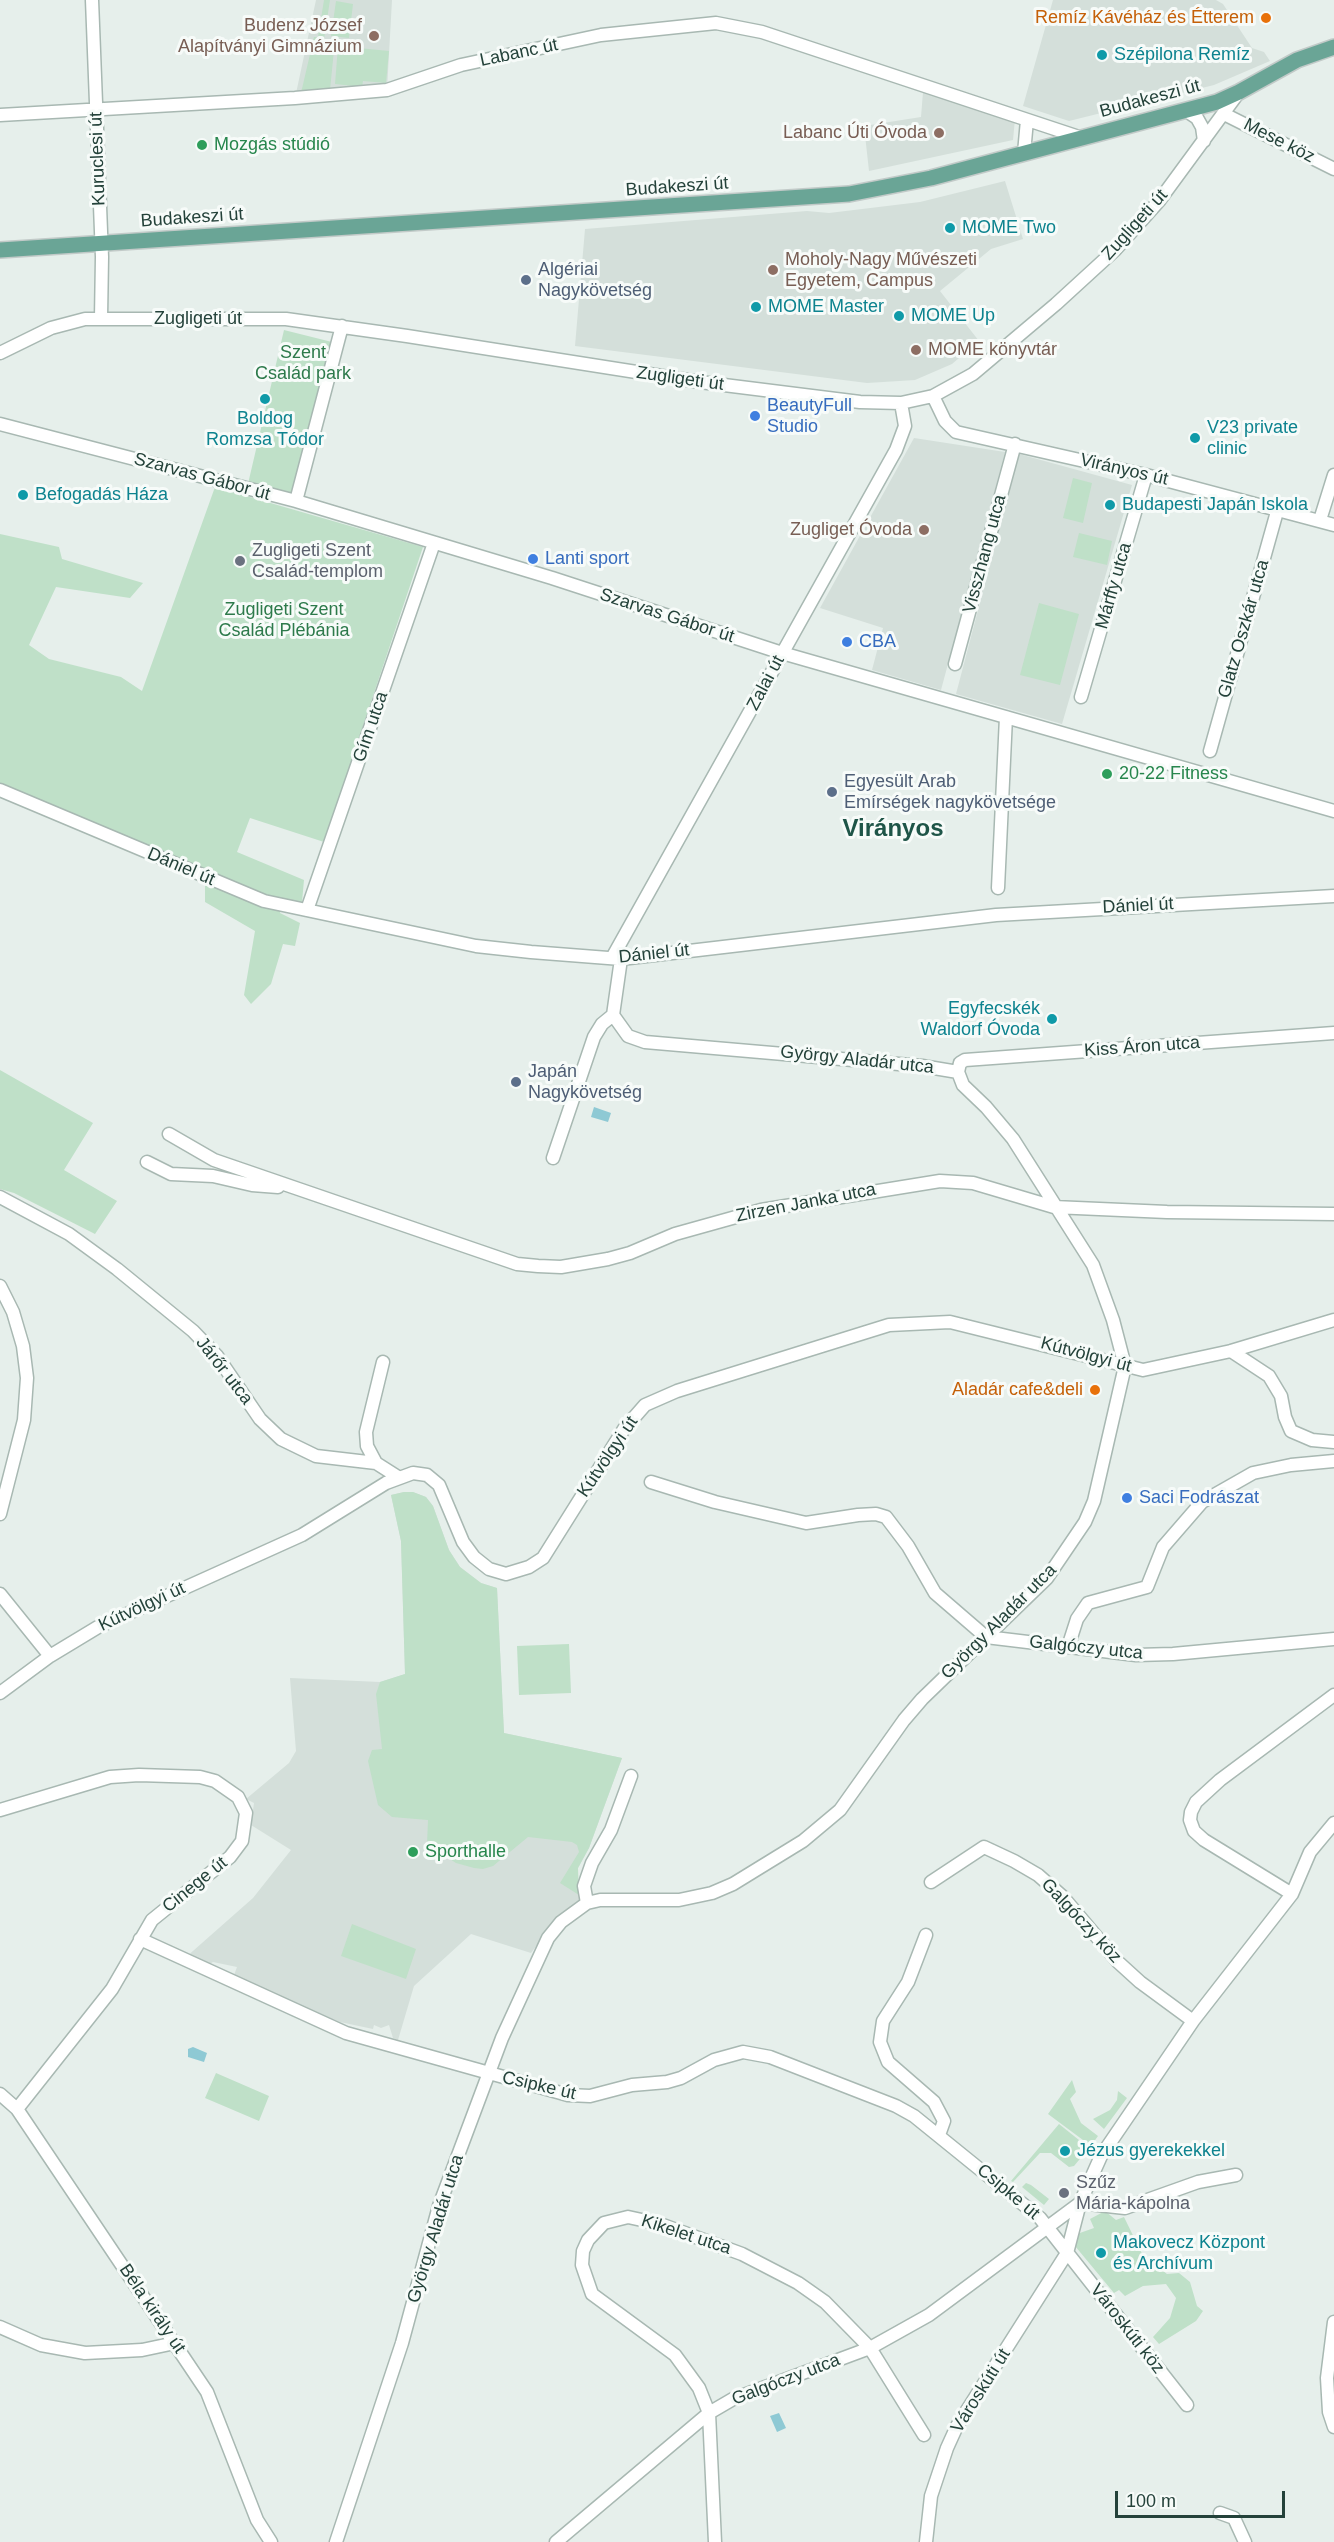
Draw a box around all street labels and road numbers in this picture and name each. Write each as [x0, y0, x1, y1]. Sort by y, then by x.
street label: Labanc út [478, 34, 560, 72]
street label: Budakeszi út [1097, 75, 1203, 123]
street label: Kuruclesi út [86, 112, 110, 206]
street label: Mese köz [1240, 114, 1318, 168]
street label: Budakeszi út [625, 173, 729, 201]
street label: Zugligeti út [1098, 185, 1172, 265]
street label: Budakeszi út [140, 204, 244, 232]
street label: Zugligeti út [154, 308, 242, 330]
street label: Zugligeti út [635, 362, 725, 396]
street label: Szarvas Gábor út [132, 448, 272, 506]
street label: Virányos út [1078, 449, 1170, 491]
street label: Visszhang utca [959, 492, 1011, 616]
street label: Márffy utca [1091, 540, 1137, 632]
street label: Glatz Oszkár utca [1214, 557, 1274, 701]
street label: Szarvas Gábor út [597, 584, 737, 648]
street label: Zalai út [743, 652, 789, 714]
street label: Gím utca [349, 689, 393, 765]
street label: Dániel út [144, 843, 218, 891]
street label: Dániel út [1102, 893, 1174, 919]
street label: Dániel út [618, 940, 690, 968]
street label: Kiss Áron utca [1083, 1032, 1201, 1062]
street label: György Aladár utca [779, 1041, 935, 1079]
street label: Zirzen Janka utca [734, 1179, 878, 1227]
street label: Járőr utca [191, 1333, 257, 1409]
street label: Kútvölgyi út [1038, 1333, 1134, 1377]
street label: Kútvölgyi út [573, 1412, 643, 1502]
street label: György Aladár utca [937, 1560, 1061, 1684]
street label: Kútvölgyi út [95, 1578, 189, 1636]
street label: Galgóczy utca [1028, 1631, 1144, 1665]
street label: Cinege út [158, 1852, 232, 1918]
street label: Galgóczy köz [1036, 1874, 1126, 1968]
street label: Csipke út [500, 2067, 578, 2105]
street label: György Aladár utca [403, 2152, 469, 2306]
street label: Csipke út [972, 2160, 1044, 2224]
street label: Kikelet utca [638, 2210, 734, 2260]
street label: Béla király út [114, 2260, 190, 2358]
street label: Városkúti köz [1085, 2280, 1169, 2378]
street label: Városkúti út [947, 2345, 1015, 2437]
street label: Galgóczy utca [729, 2349, 843, 2411]

